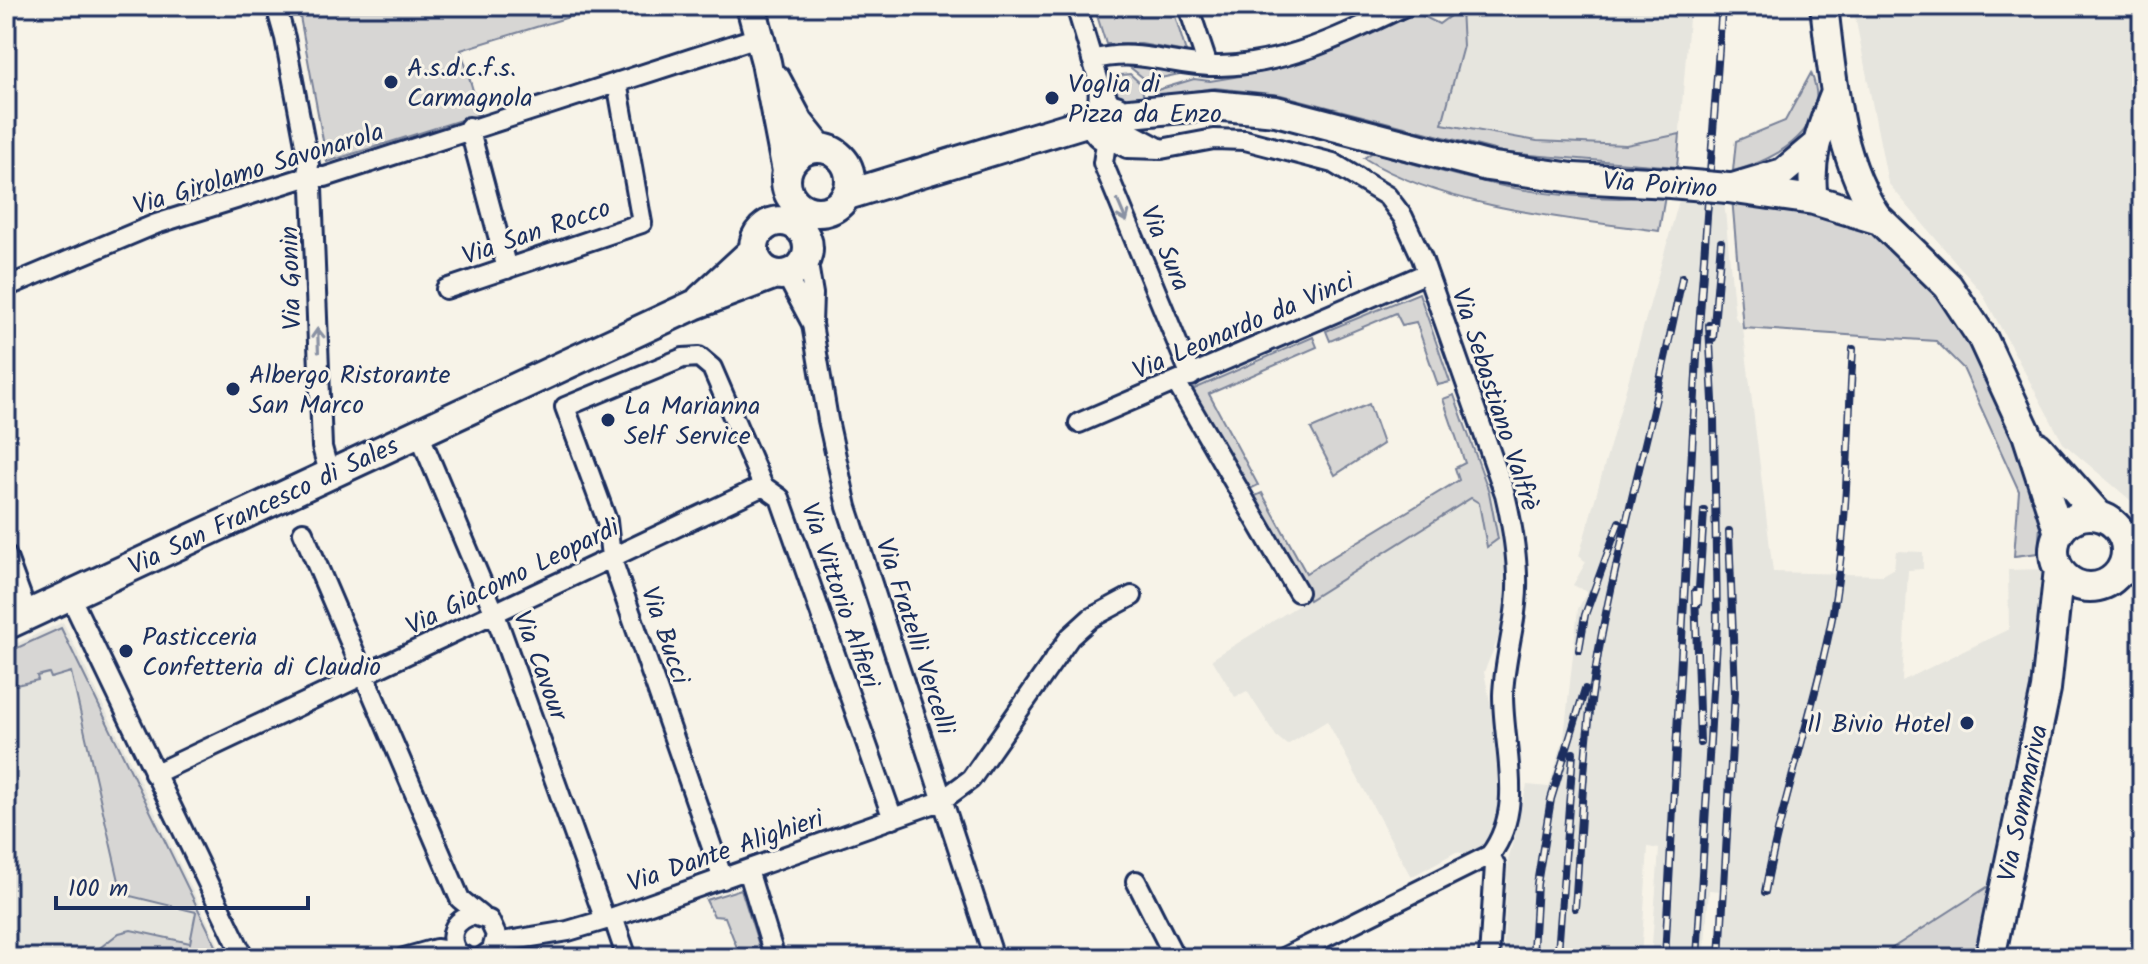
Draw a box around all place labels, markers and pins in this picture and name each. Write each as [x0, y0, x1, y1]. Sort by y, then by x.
place label: A.s.d.c.f.s. Carmagnola [407, 48, 533, 120]
place label: Voglia di Pizza da Enzo [1068, 64, 1222, 136]
marker: A.s.d.c.f.s. Carmagnola [382, 73, 400, 91]
marker: Voglia di Pizza da Enzo [1043, 89, 1061, 107]
place label: Albergo Ristorante San Marco [249, 355, 451, 427]
marker: Albergo Ristorante San Marco [224, 380, 242, 398]
place label: La Marianna Self Service [624, 386, 760, 458]
marker: La Marianna Self Service [599, 411, 617, 429]
place label: Pasticceria Confetteria di Claudio [142, 617, 381, 689]
marker: Pasticceria Confetteria di Claudio [117, 642, 135, 660]
place label: Il Bivio Hotel [1807, 704, 1951, 746]
marker: Il Bivio Hotel [1958, 714, 1976, 732]

